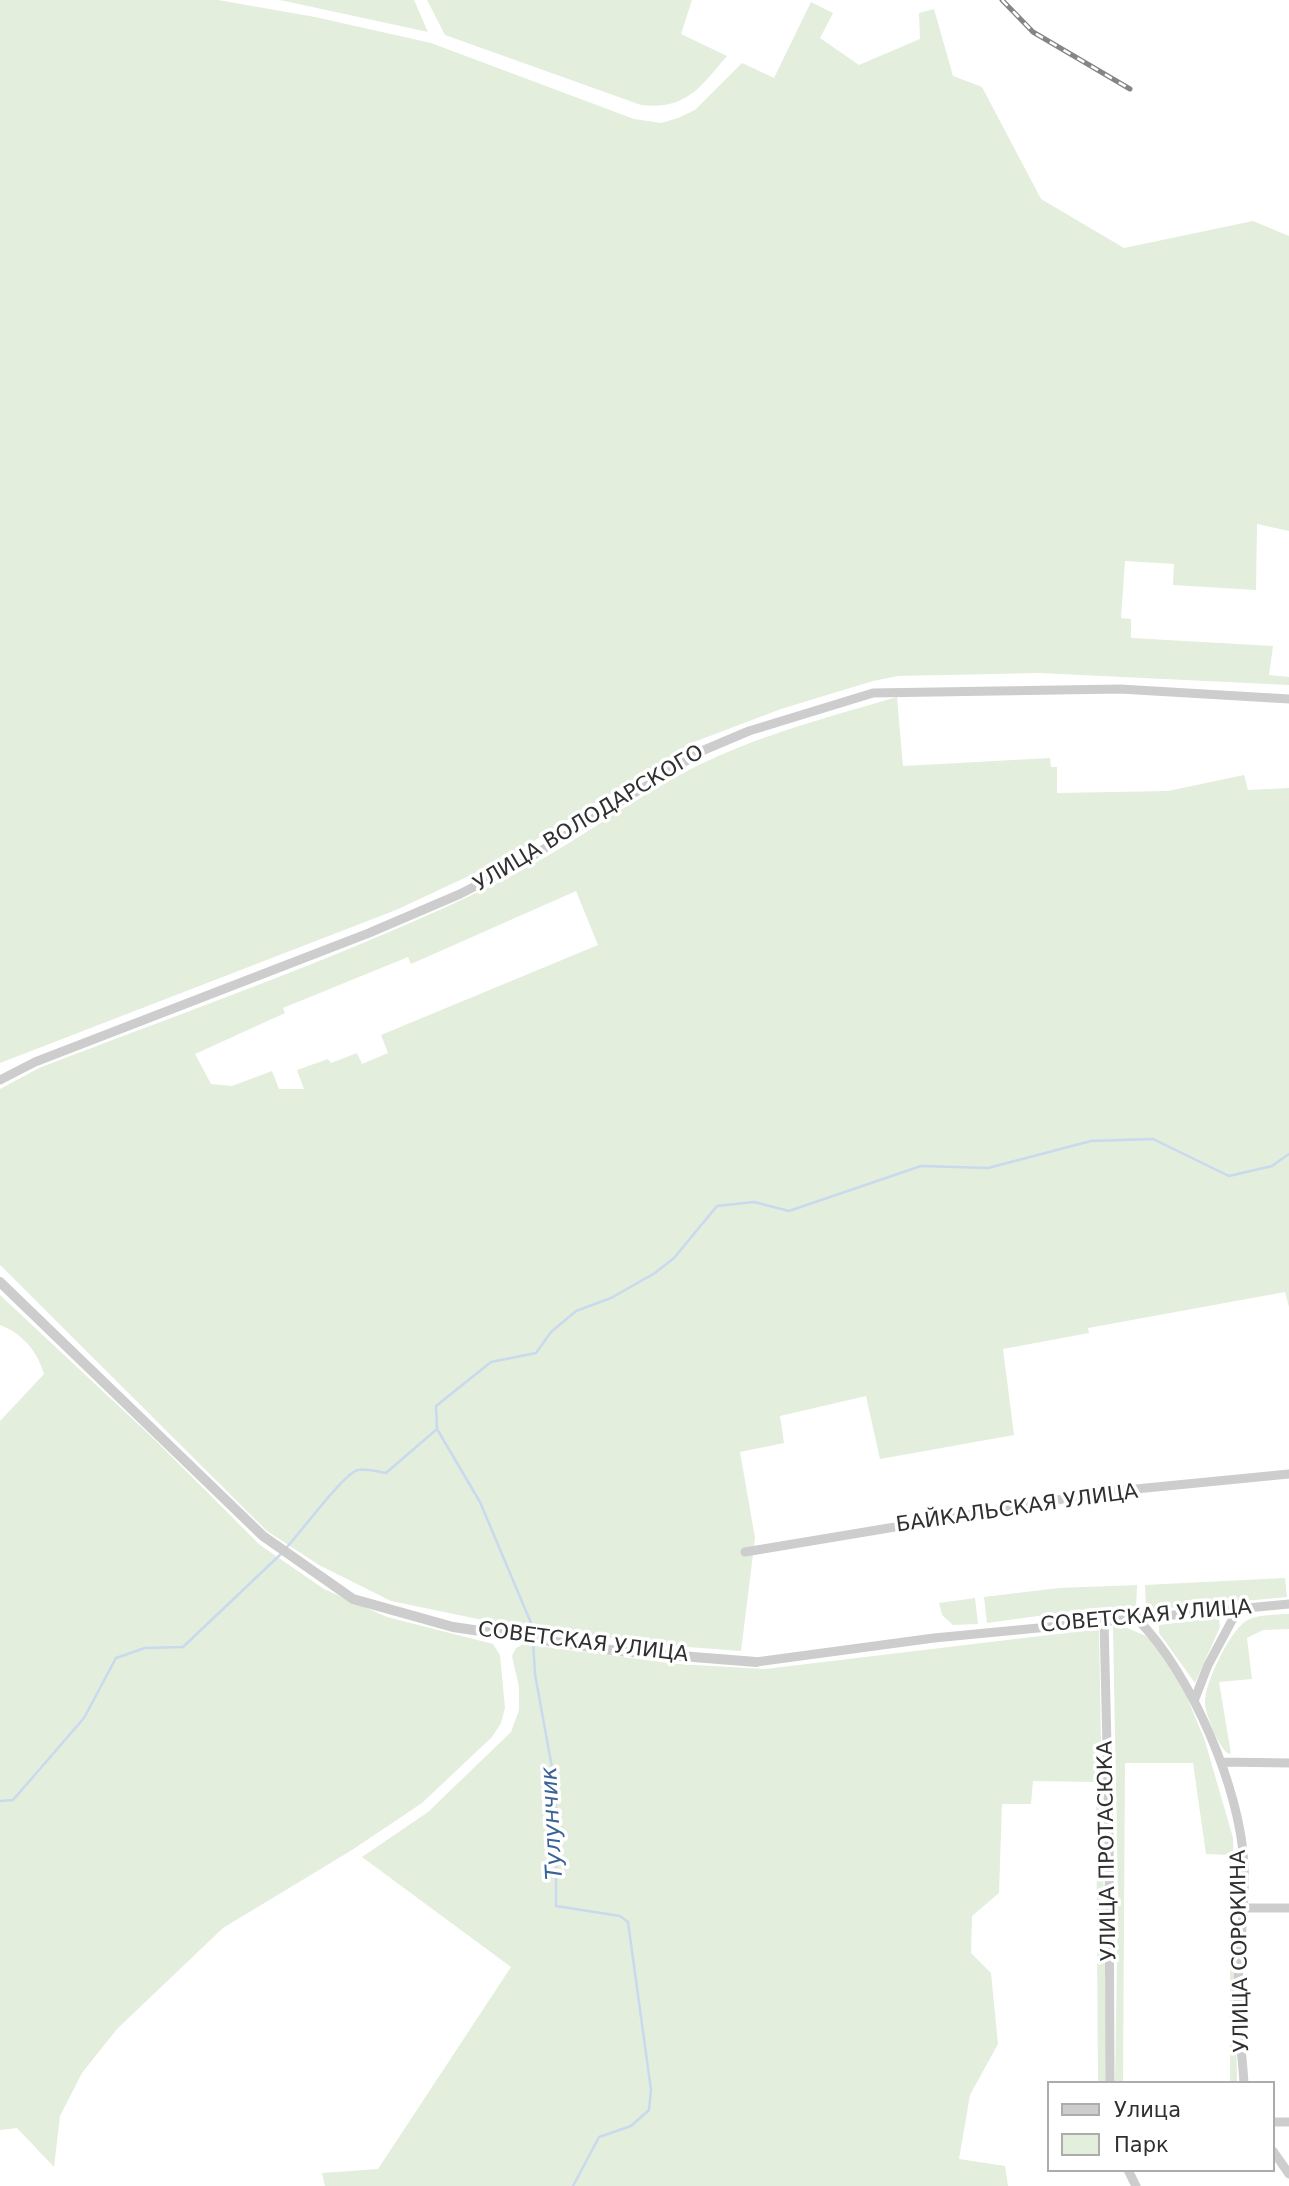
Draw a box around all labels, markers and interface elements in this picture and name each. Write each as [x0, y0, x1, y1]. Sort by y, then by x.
street label: УЛИЦА ВОЛОДАРСКОГО [469, 740, 709, 898]
street label: БАЙКАЛЬСКАЯ УЛИЦА [894, 1480, 1140, 1538]
street label: СОВЕТСКАЯ УЛИЦА [1039, 1595, 1253, 1639]
street label: СОВЕТСКАЯ УЛИЦА [476, 1618, 690, 1668]
street label: УЛИЦА ПРОТАСЮКА [1093, 1741, 1123, 1961]
water label: Тулунчик [536, 1766, 570, 1880]
street label: УЛИЦА СОРОКИНА [1227, 1849, 1255, 2053]
legend [1048, 2081, 1275, 2172]
text: Улица [1114, 2098, 1181, 2122]
text: Парк [1114, 2133, 1169, 2157]

